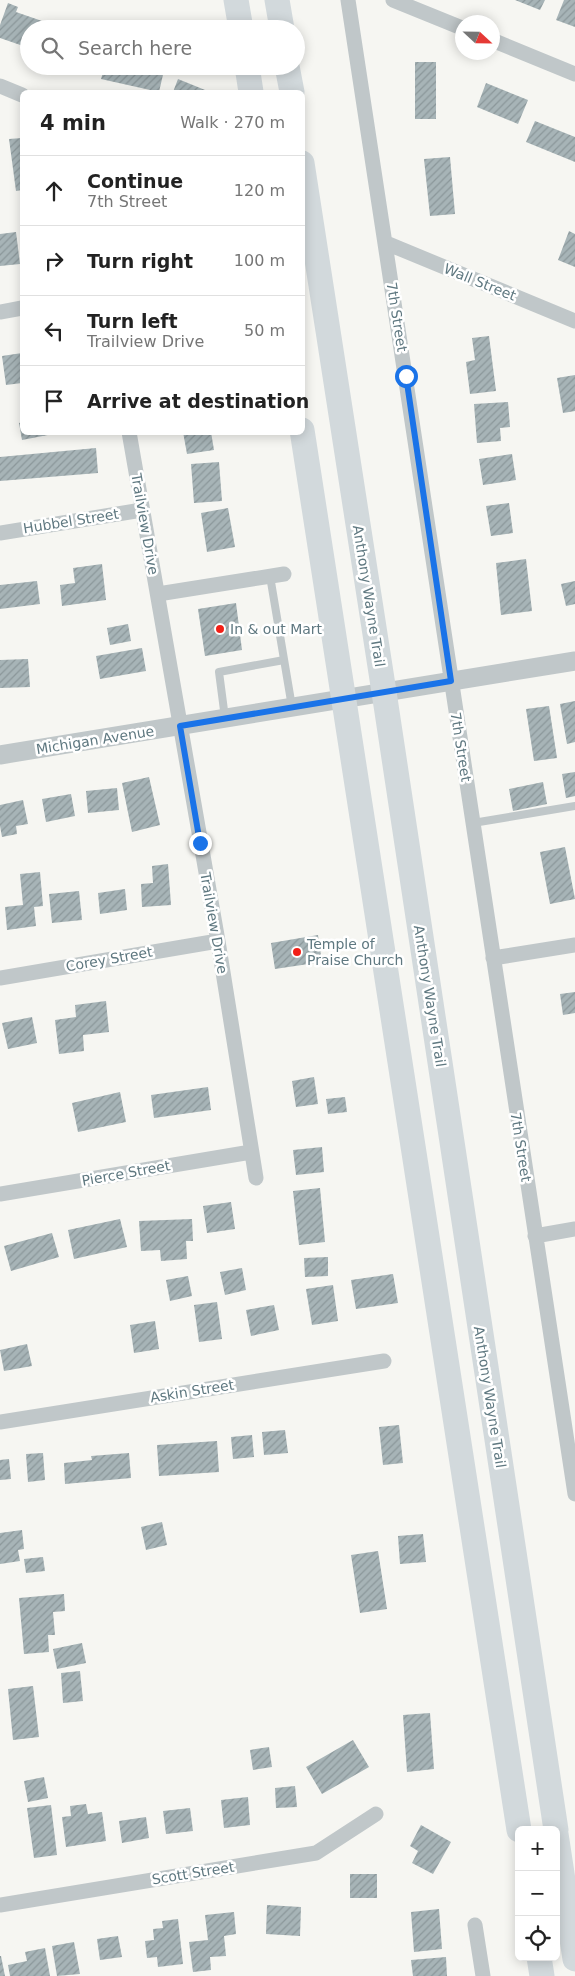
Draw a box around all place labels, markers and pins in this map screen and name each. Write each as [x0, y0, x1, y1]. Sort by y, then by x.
place label: In & out Mart [230, 621, 323, 637]
marker: In & out Mart [214, 623, 226, 635]
place label: Temple of Praise Church [306, 936, 403, 968]
marker: Temple of Praise Church [291, 946, 303, 958]

